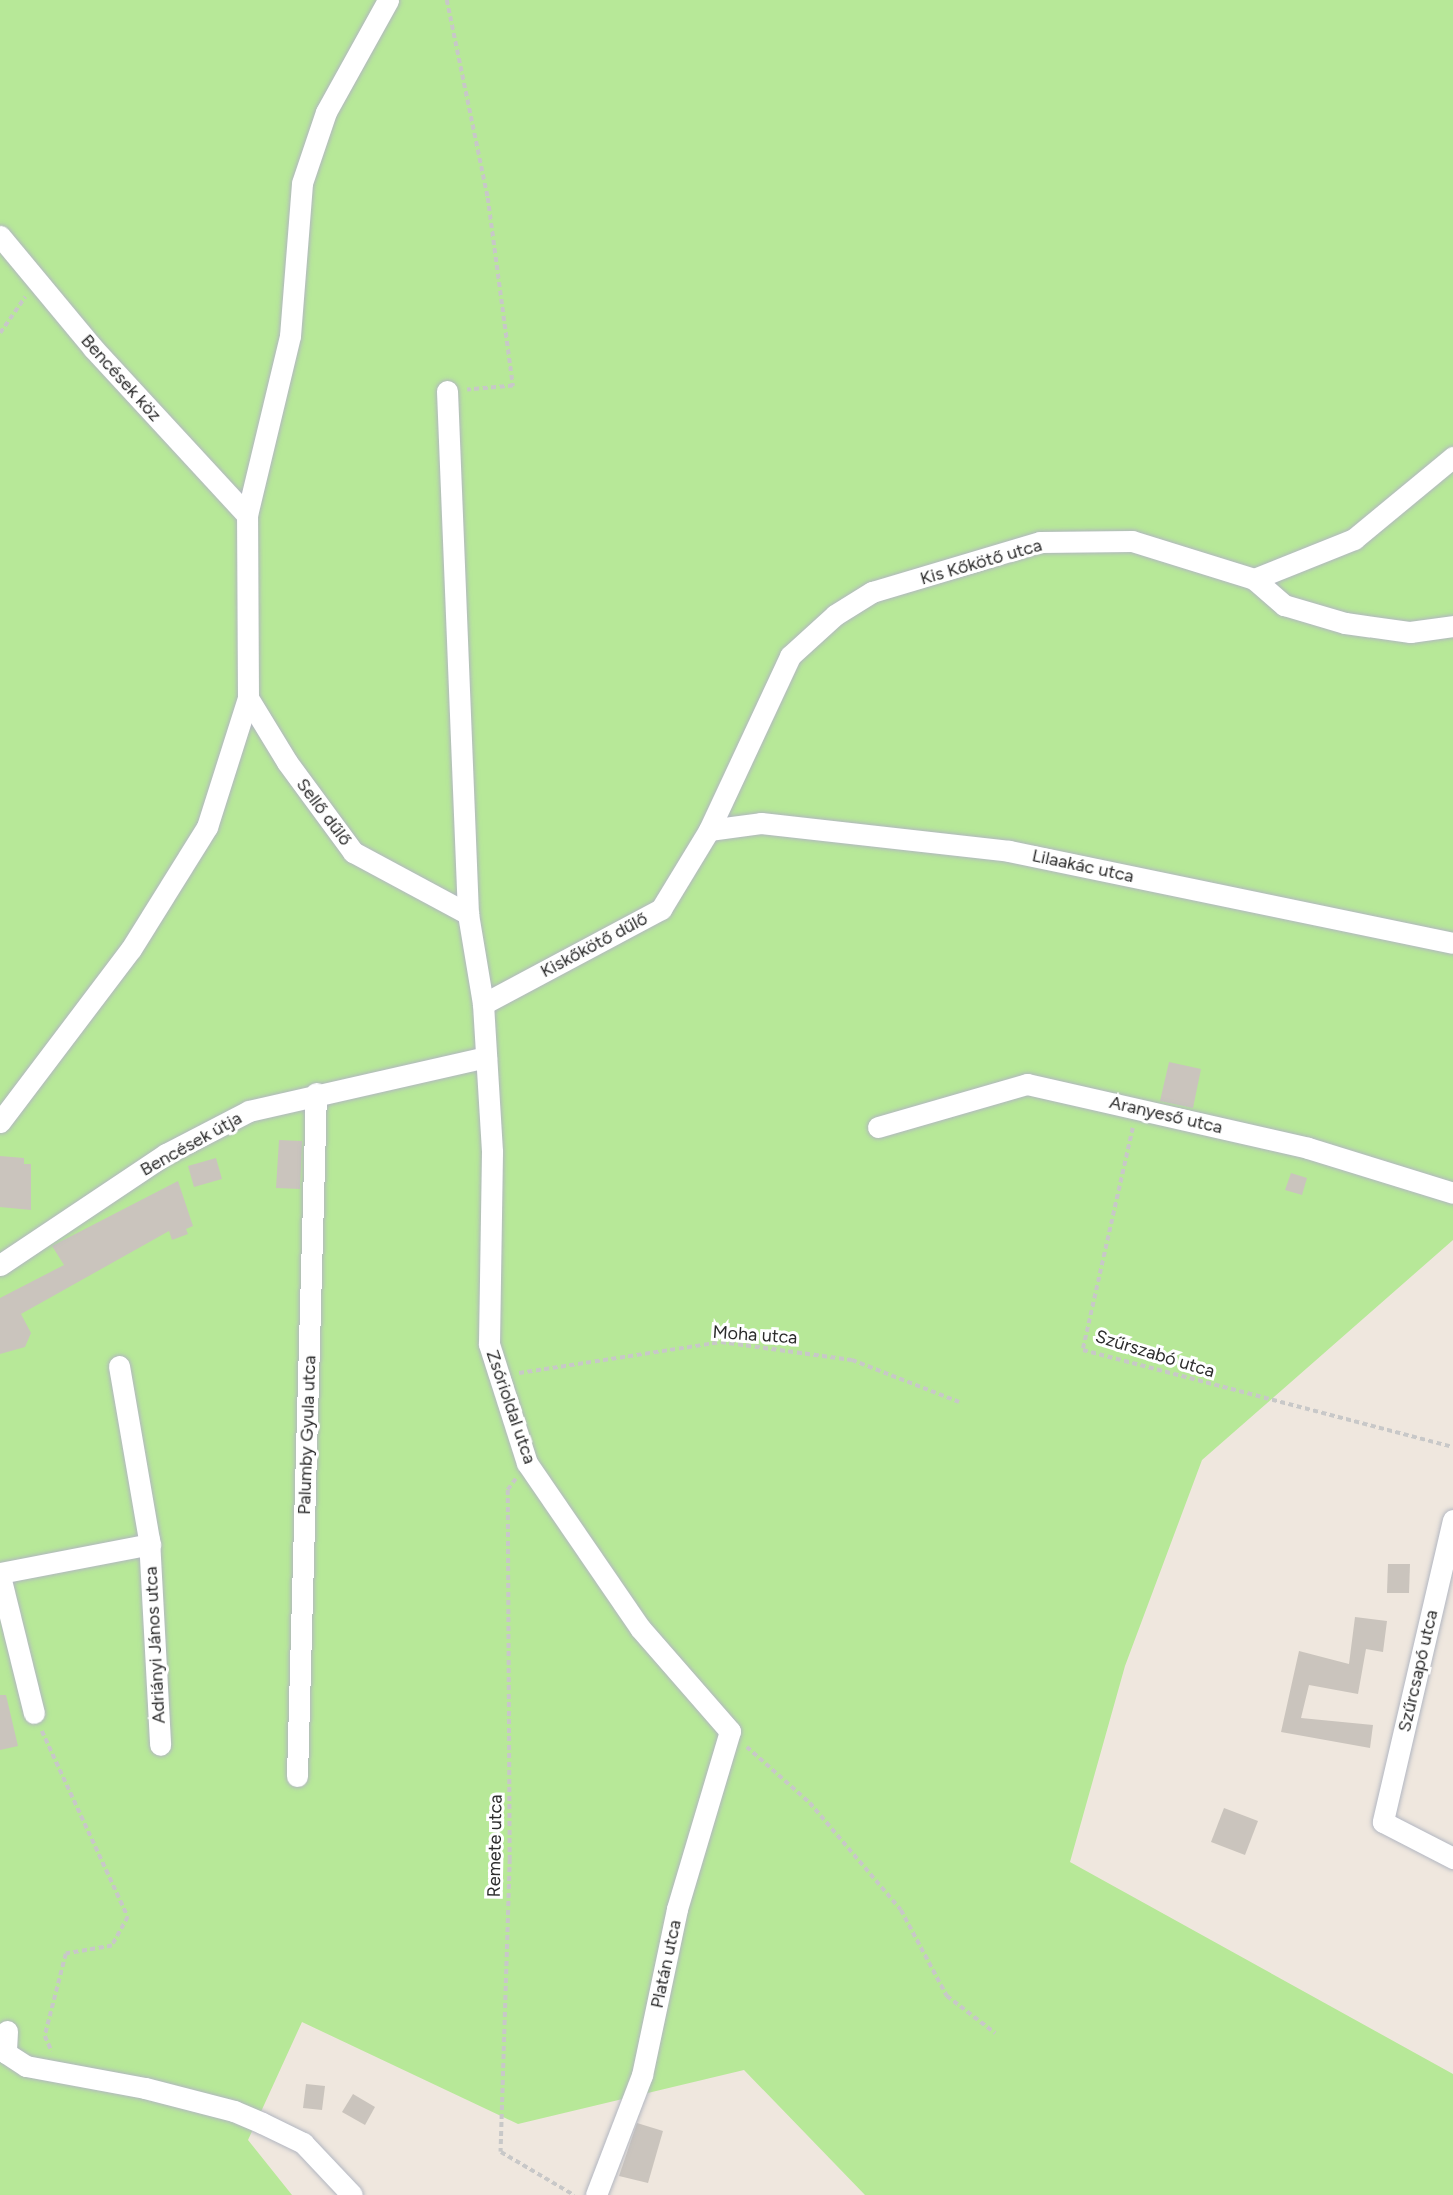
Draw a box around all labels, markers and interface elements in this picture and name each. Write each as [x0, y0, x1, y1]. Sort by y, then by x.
street label: Bencések köz [76, 330, 166, 426]
street label: Kis Kőkötő utca [918, 534, 1044, 590]
street label: Sellő dűlő [292, 774, 356, 850]
street label: Lilaakác utca [1030, 845, 1136, 887]
street label: Kiskőkötő dűlő [537, 908, 651, 982]
street label: Aranyeső utca [1107, 1091, 1225, 1139]
street label: Bencések útja [136, 1107, 246, 1181]
street label: Moha utca [712, 1321, 798, 1349]
street label: Szűrszabó utca [1093, 1326, 1217, 1382]
street label: Zsórioldal utca [481, 1347, 541, 1467]
street label: Palumby Gyula utca [293, 1355, 321, 1515]
street label: Adriányi János utca [140, 1566, 170, 1724]
street label: Szűrcsapó utca [1393, 1608, 1443, 1734]
street label: Remete utca [483, 1794, 507, 1898]
street label: Platán utca [646, 1918, 686, 2010]

